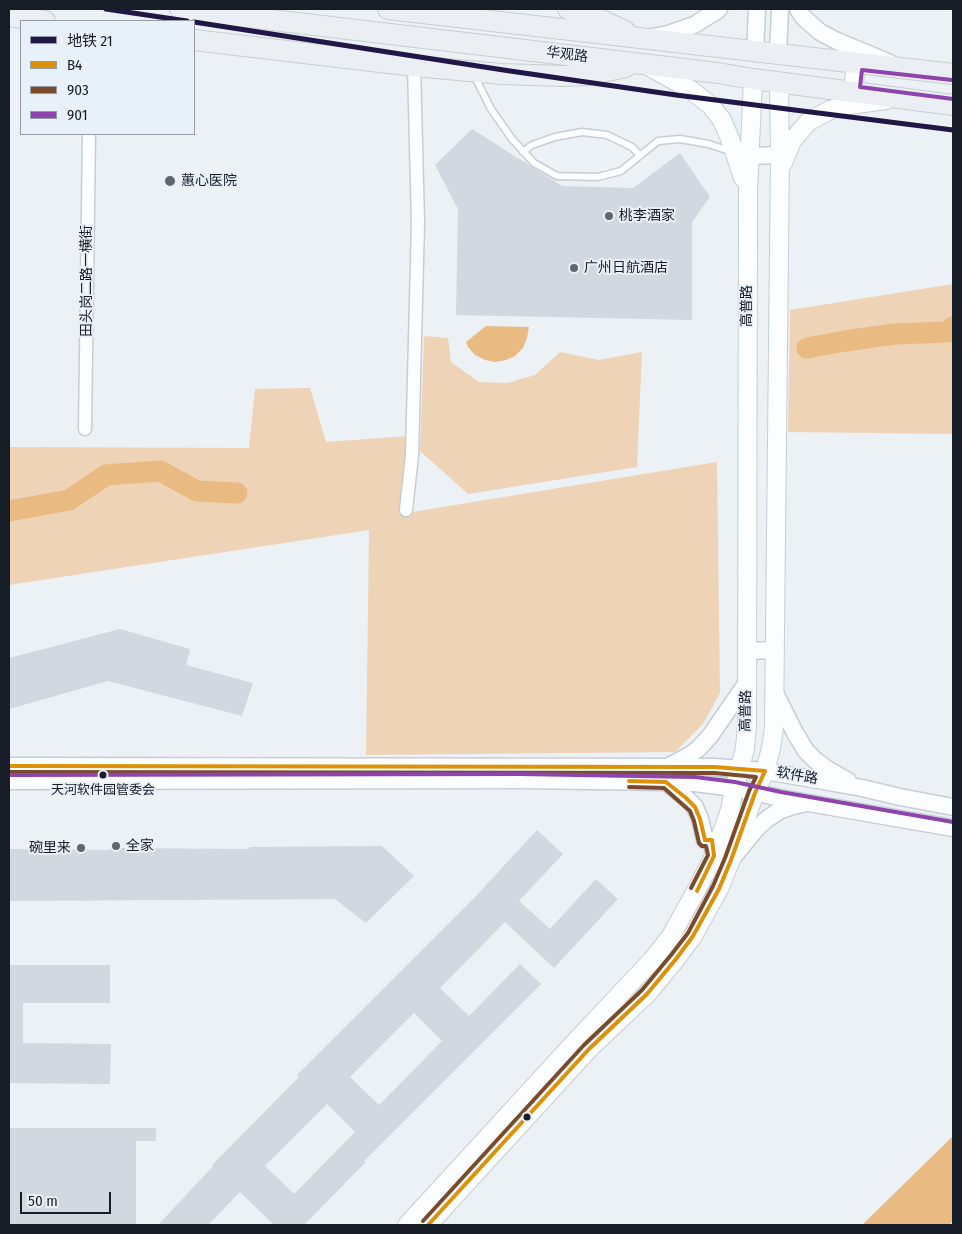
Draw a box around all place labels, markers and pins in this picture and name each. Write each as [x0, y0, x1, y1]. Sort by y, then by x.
place label: 蕙心医院 [181, 173, 237, 189]
marker: 蕙心医院 [163, 174, 177, 188]
place label: 桃李酒家 [619, 208, 675, 224]
marker: 桃李酒家 [603, 210, 615, 222]
place label: 广州日航酒店 [584, 260, 668, 276]
marker: 广州日航酒店 [568, 262, 580, 274]
marker: 天河软件园管委会 [98, 770, 108, 780]
place label: 天河软件园管委会 [51, 782, 155, 798]
place label: 全家 [126, 838, 154, 854]
place label: 碗里来 [29, 840, 71, 856]
marker: 全家 [110, 840, 122, 852]
marker: 碗里来 [75, 842, 87, 854]
unlabelled marker [522, 1112, 532, 1122]

